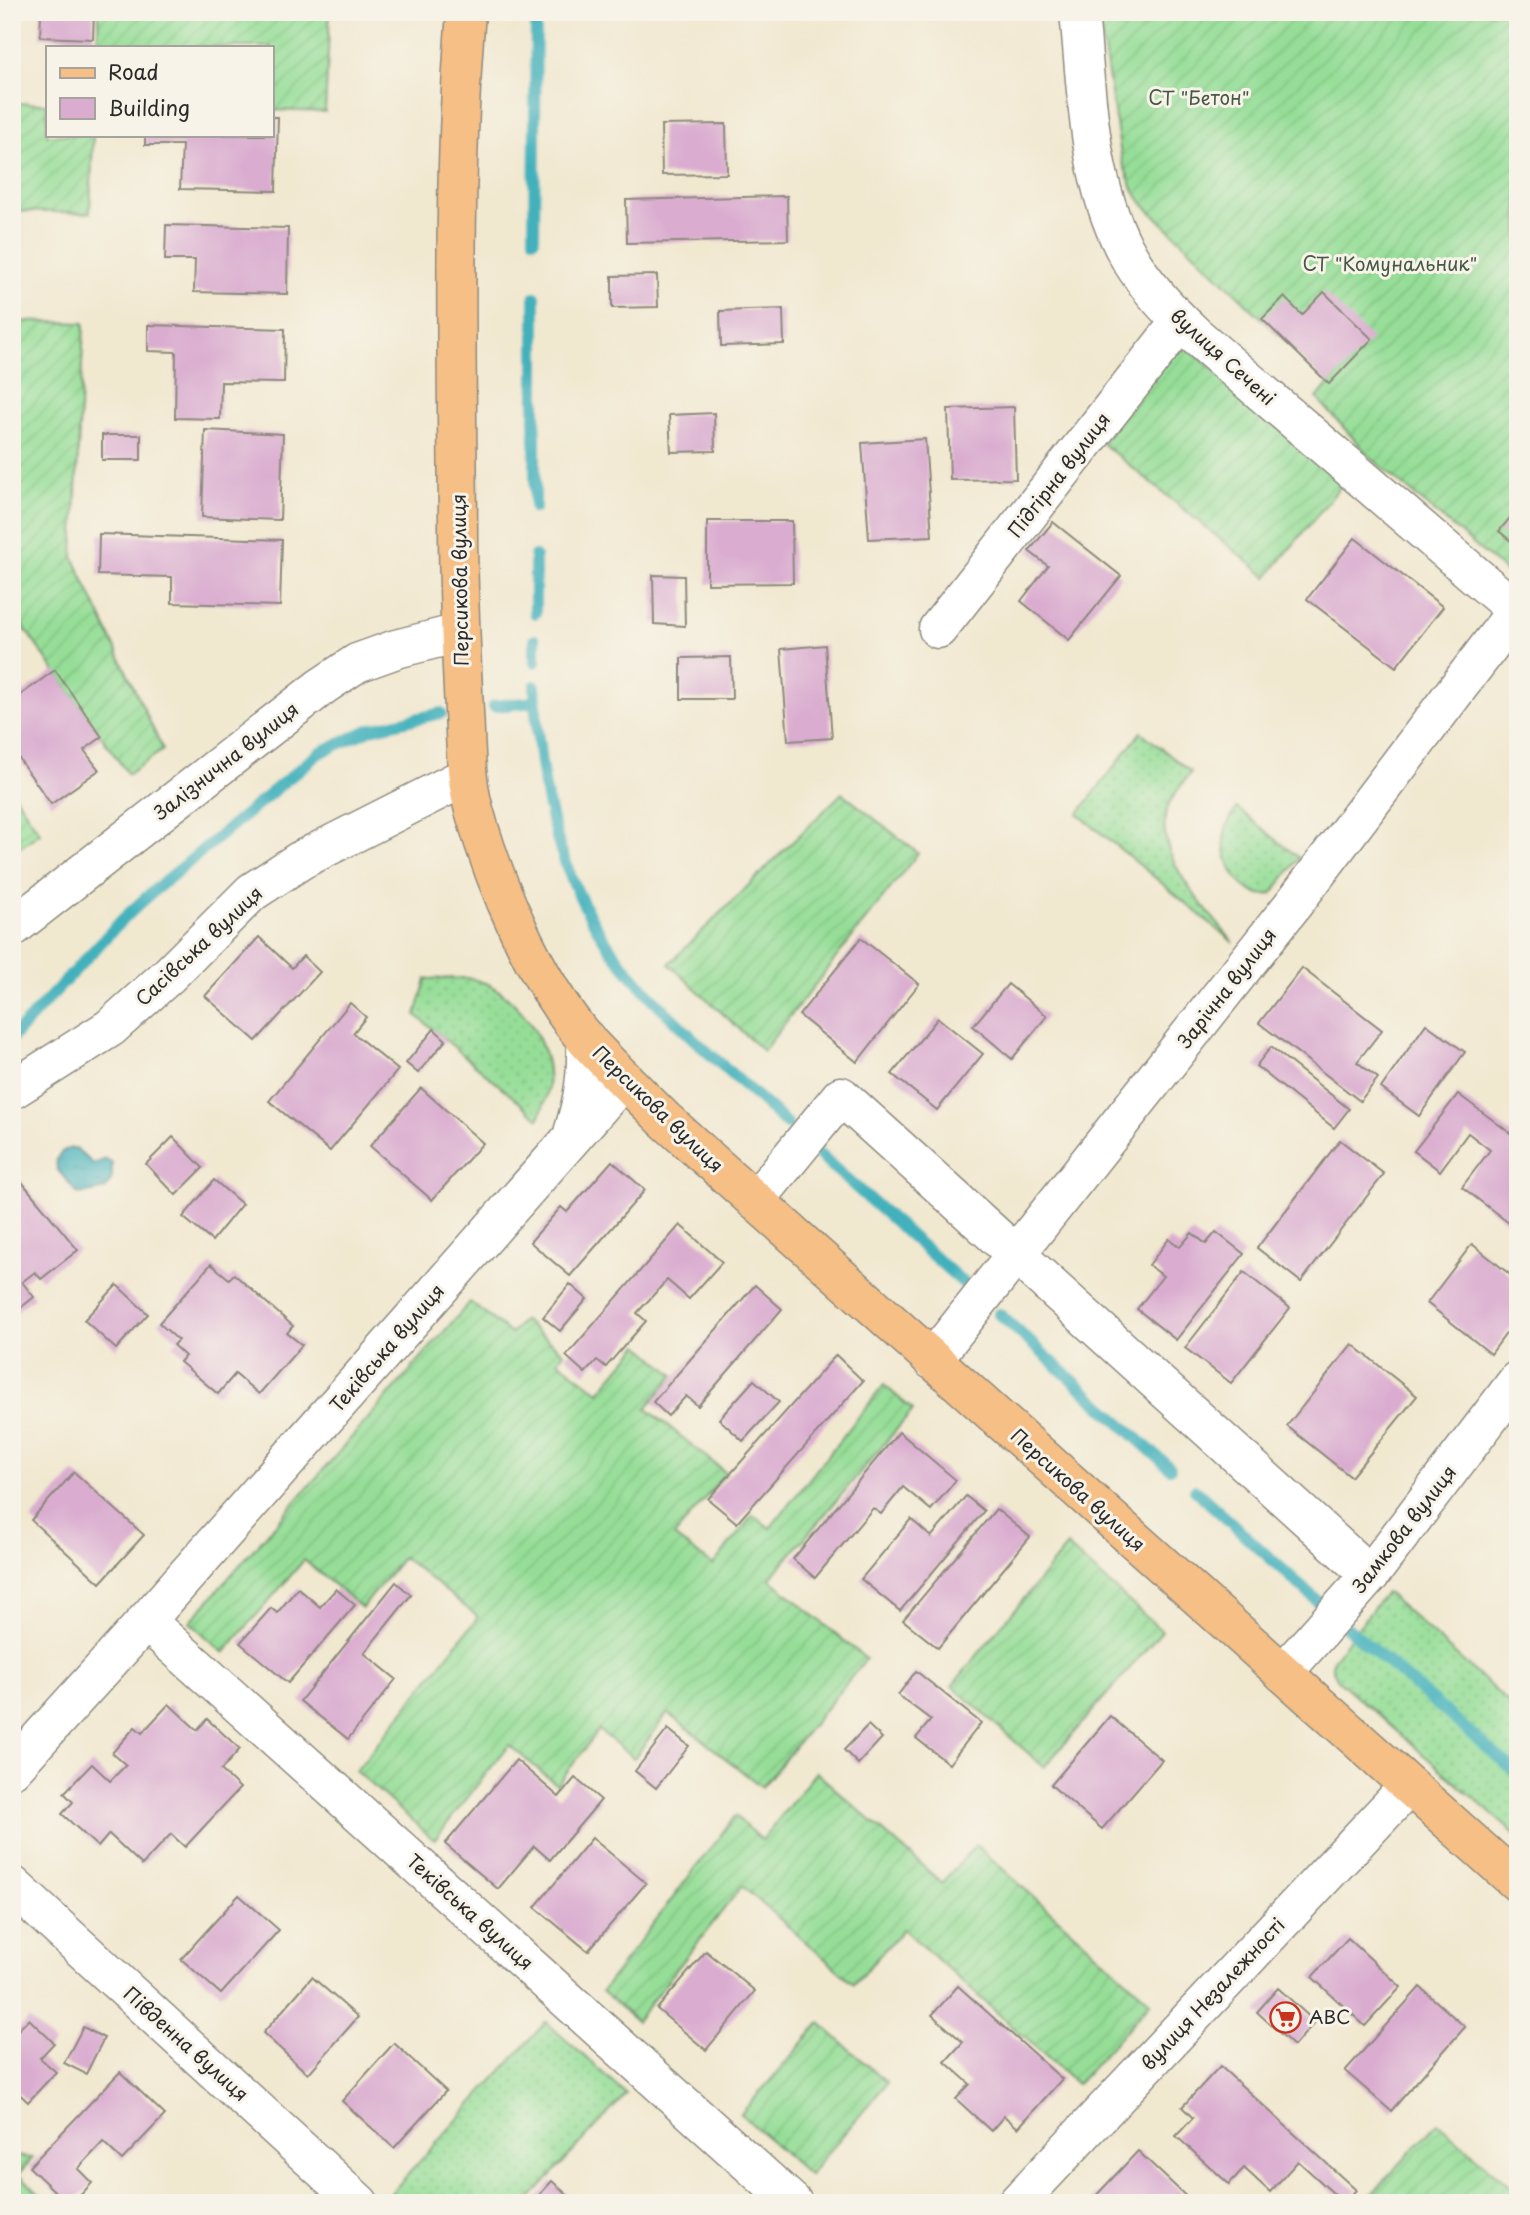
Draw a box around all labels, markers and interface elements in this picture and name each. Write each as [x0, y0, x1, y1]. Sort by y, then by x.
legend [46, 46, 273, 136]
text: Road [108, 55, 159, 87]
park label: СТ "Бетон" [1148, 83, 1250, 111]
text: Building [108, 91, 190, 123]
park label: СТ "Комунальник" [1303, 249, 1477, 277]
street label: вулиця Сечені [1165, 301, 1283, 411]
street label: Підгірна вулиця [1000, 406, 1116, 543]
street label: Персикова вулиця [443, 494, 475, 666]
street label: Залізнична вулиця [146, 695, 304, 826]
street label: Сасівська вулиця [128, 879, 268, 1012]
street label: Зарічна вулиця [1170, 921, 1282, 1053]
street label: Персикова вулиця [587, 1038, 730, 1178]
street label: Теківська вулиця [322, 1277, 450, 1418]
street label: Персикова вулиця [1005, 1421, 1152, 1557]
street label: Замкова вулиця [1344, 1459, 1462, 1599]
street label: Теківська вулиця [401, 1847, 540, 1976]
street label: вулиця Незалежності [1134, 1911, 1291, 2076]
street label: Південна вулиця [118, 1979, 255, 2107]
supermarket icon: ABC [1269, 2000, 1303, 2034]
place label: ABC [1309, 2002, 1351, 2030]

